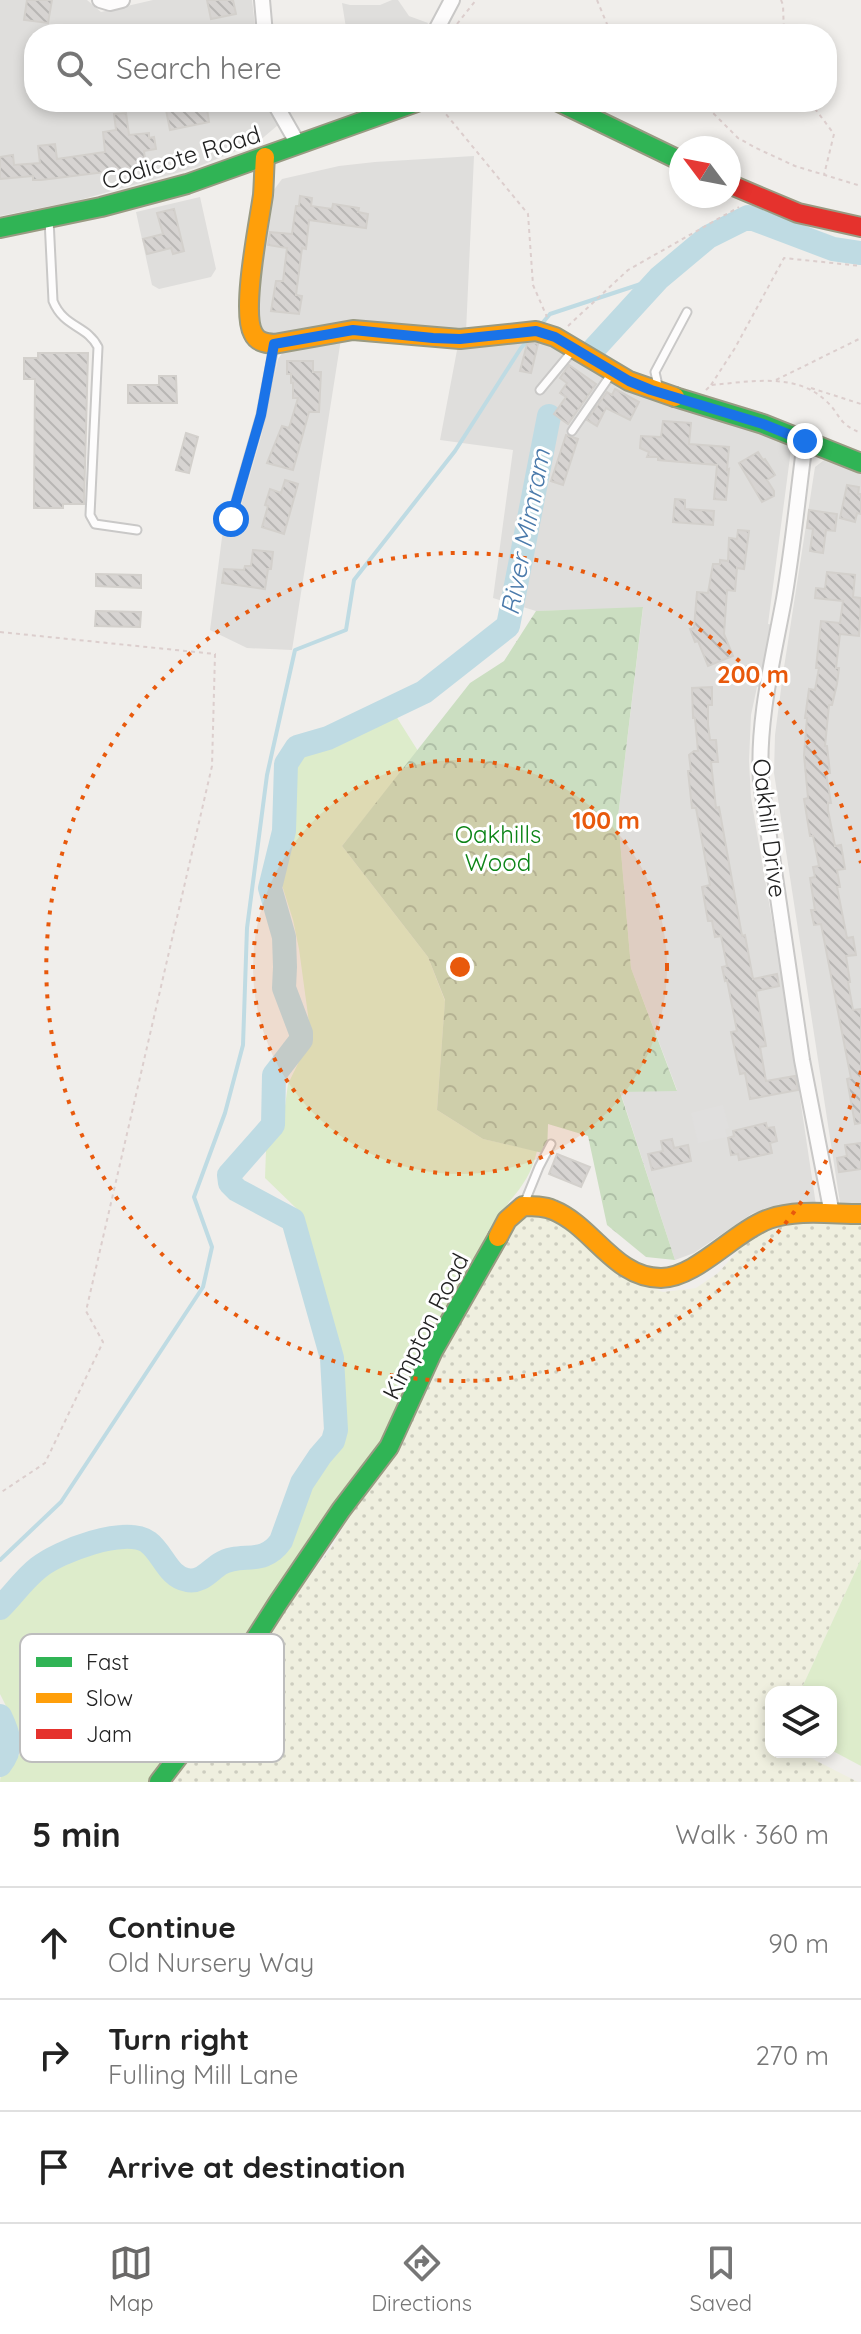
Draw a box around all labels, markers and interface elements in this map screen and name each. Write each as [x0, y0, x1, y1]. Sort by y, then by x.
search box [24, 24, 837, 112]
icon: search [52, 46, 96, 90]
text: Search here [116, 49, 282, 87]
street label: Codicote Road [98, 119, 264, 195]
north arrow [669, 136, 741, 208]
route end [787, 423, 823, 459]
water label: River Mimram [493, 445, 558, 618]
route start [213, 501, 249, 537]
text: 200 m [717, 659, 789, 689]
street label: Oakhill Drive [747, 757, 793, 899]
text: 100 m [572, 805, 640, 835]
park label: Oakhills Wood [455, 819, 541, 877]
centre of rings [446, 953, 474, 981]
street label: Kimpton Road [375, 1248, 475, 1404]
legend [20, 1634, 284, 1762]
text: Fast [86, 1648, 129, 1676]
text: Slow [86, 1684, 133, 1712]
map controls [765, 1686, 837, 1758]
button: layers [765, 1686, 837, 1758]
text: Jam [86, 1720, 132, 1748]
text: 5 min [32, 1813, 121, 1856]
text: Walk · 360 m [675, 1818, 829, 1851]
text: Continue [108, 1908, 236, 1946]
icon: ahead [32, 1921, 76, 1965]
text: 90 m [768, 1927, 829, 1960]
text: Old Nursery Way [108, 1946, 314, 1979]
text: Turn right [108, 2020, 249, 2058]
icon: right [32, 2033, 76, 2077]
text: 270 m [755, 2039, 829, 2072]
text: Fulling Mill Lane [108, 2058, 298, 2091]
icon: arrive [32, 2145, 76, 2189]
text: Arrive at destination [108, 2148, 406, 2186]
tab: Map [109, 2241, 154, 2317]
tab: Directions [371, 2241, 472, 2317]
tab: Saved [689, 2241, 752, 2317]

